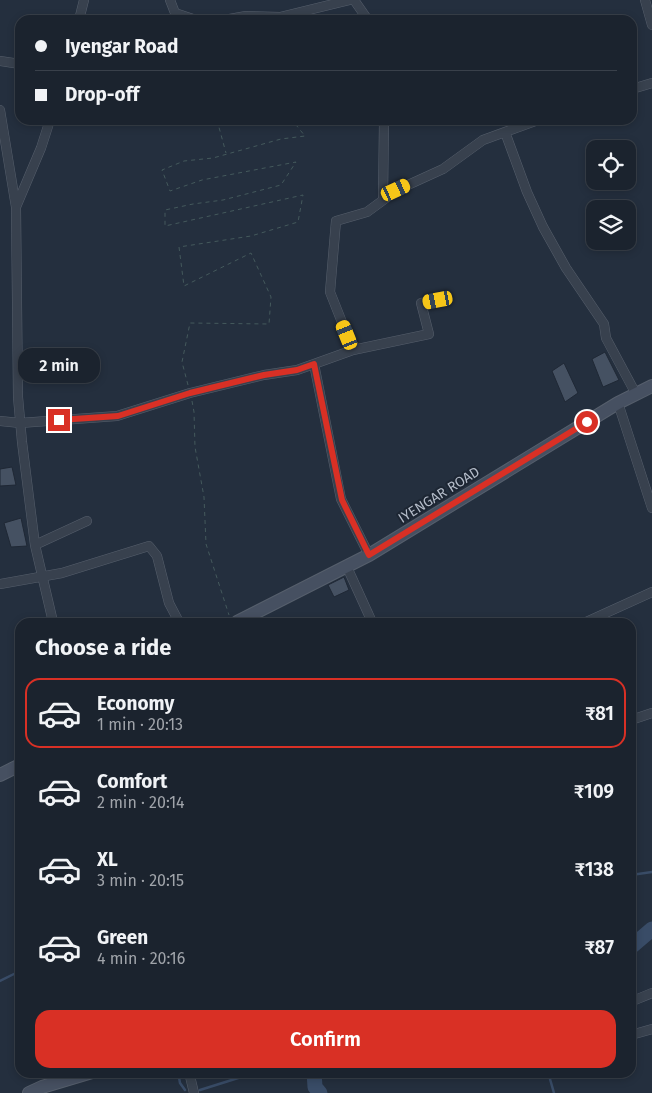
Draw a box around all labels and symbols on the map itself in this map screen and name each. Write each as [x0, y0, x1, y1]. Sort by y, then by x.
car [379, 177, 412, 203]
car [421, 290, 454, 310]
car [334, 318, 359, 352]
callout: 2 min [18, 348, 100, 382]
route end [48, 409, 70, 431]
route start [576, 411, 598, 433]
street label: IYENGAR ROAD [395, 463, 483, 527]

